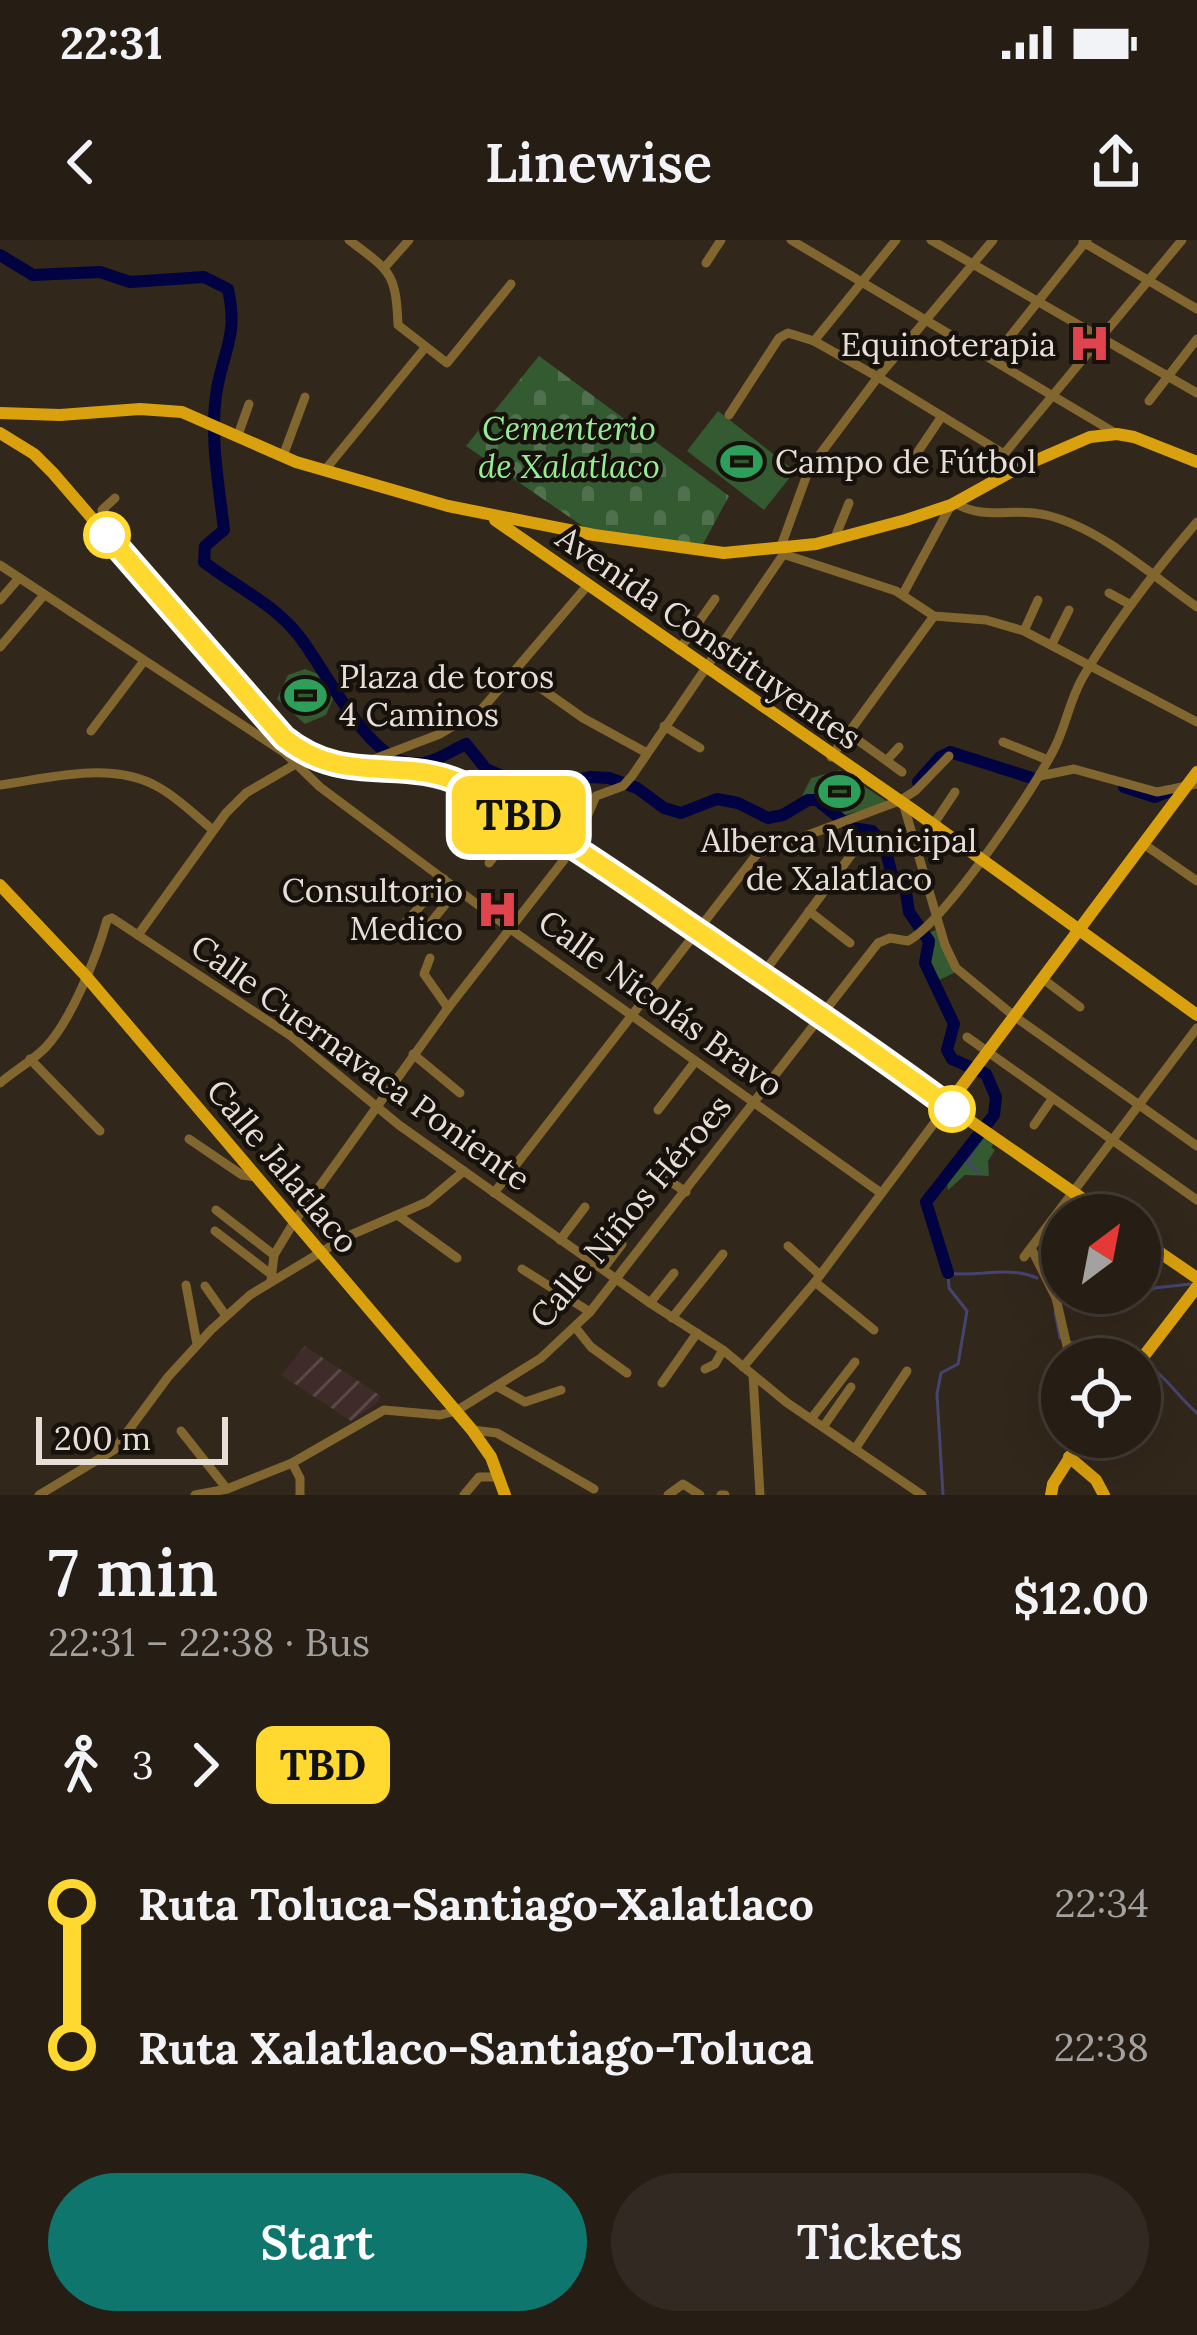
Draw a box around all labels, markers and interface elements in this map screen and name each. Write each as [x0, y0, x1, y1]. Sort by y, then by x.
text: 22:31 [60, 14, 163, 71]
text: Linewise [485, 128, 712, 197]
icon: back [48, 129, 114, 195]
icon: share [1083, 129, 1149, 195]
hospital icon: Equinoterapia [1067, 321, 1113, 367]
place label: Equinoterapia [840, 323, 1056, 365]
park label: Cementerio de Xalatlaco [478, 407, 660, 487]
sports icon: Campo de Fútbol [718, 438, 764, 484]
place label: Campo de Fútbol [775, 440, 1036, 482]
unlabelled marker [85, 513, 129, 557]
street label: Avenida Constituyentes [548, 515, 869, 758]
place label: Plaza de toros 4 Caminos [339, 655, 554, 735]
sports icon: Plaza de toros 4 Caminos [282, 672, 328, 718]
sports icon: Alberca Municipal de Xalatlaco [816, 769, 862, 815]
line badge: TBD [450, 776, 588, 854]
text: TBD [476, 788, 562, 842]
place label: Alberca Municipal de Xalatlaco [700, 819, 977, 899]
place label: Consultorio Medico [282, 869, 463, 949]
hospital icon: Consultorio Medico [474, 886, 520, 932]
street label: Calle Nicolás Bravo [530, 900, 792, 1106]
street label: Calle Cuernavaca Poniente [183, 925, 539, 1199]
street label: Calle Jalatlaco [198, 1070, 368, 1262]
street label: Calle Niños Héroes [520, 1086, 740, 1336]
unlabelled marker [930, 1087, 974, 1131]
north arrow [1041, 1194, 1161, 1314]
map controls [1041, 1194, 1161, 1458]
button: locate [1041, 1338, 1161, 1458]
scale bar [36, 1411, 228, 1464]
text: 200 m [54, 1417, 151, 1459]
text: 7 min [48, 1530, 218, 1614]
text: $12.00 [1013, 1569, 1149, 1626]
text: 22:31 – 22:38 · Bus [48, 1617, 370, 1667]
icon: walk [48, 1732, 114, 1798]
icon: forward [172, 1732, 238, 1798]
text: TBD [280, 1738, 366, 1792]
text: 3 [132, 1740, 154, 1790]
text: Ruta Toluca-Santiago-Xalatlaco [138, 1875, 814, 1932]
text: 22:34 [1055, 1878, 1149, 1928]
text: Ruta Xalatlaco-Santiago-Toluca [138, 2019, 814, 2076]
text: 22:38 [1054, 2022, 1149, 2072]
button: Start [48, 2173, 587, 2311]
button: Tickets [611, 2173, 1149, 2311]

